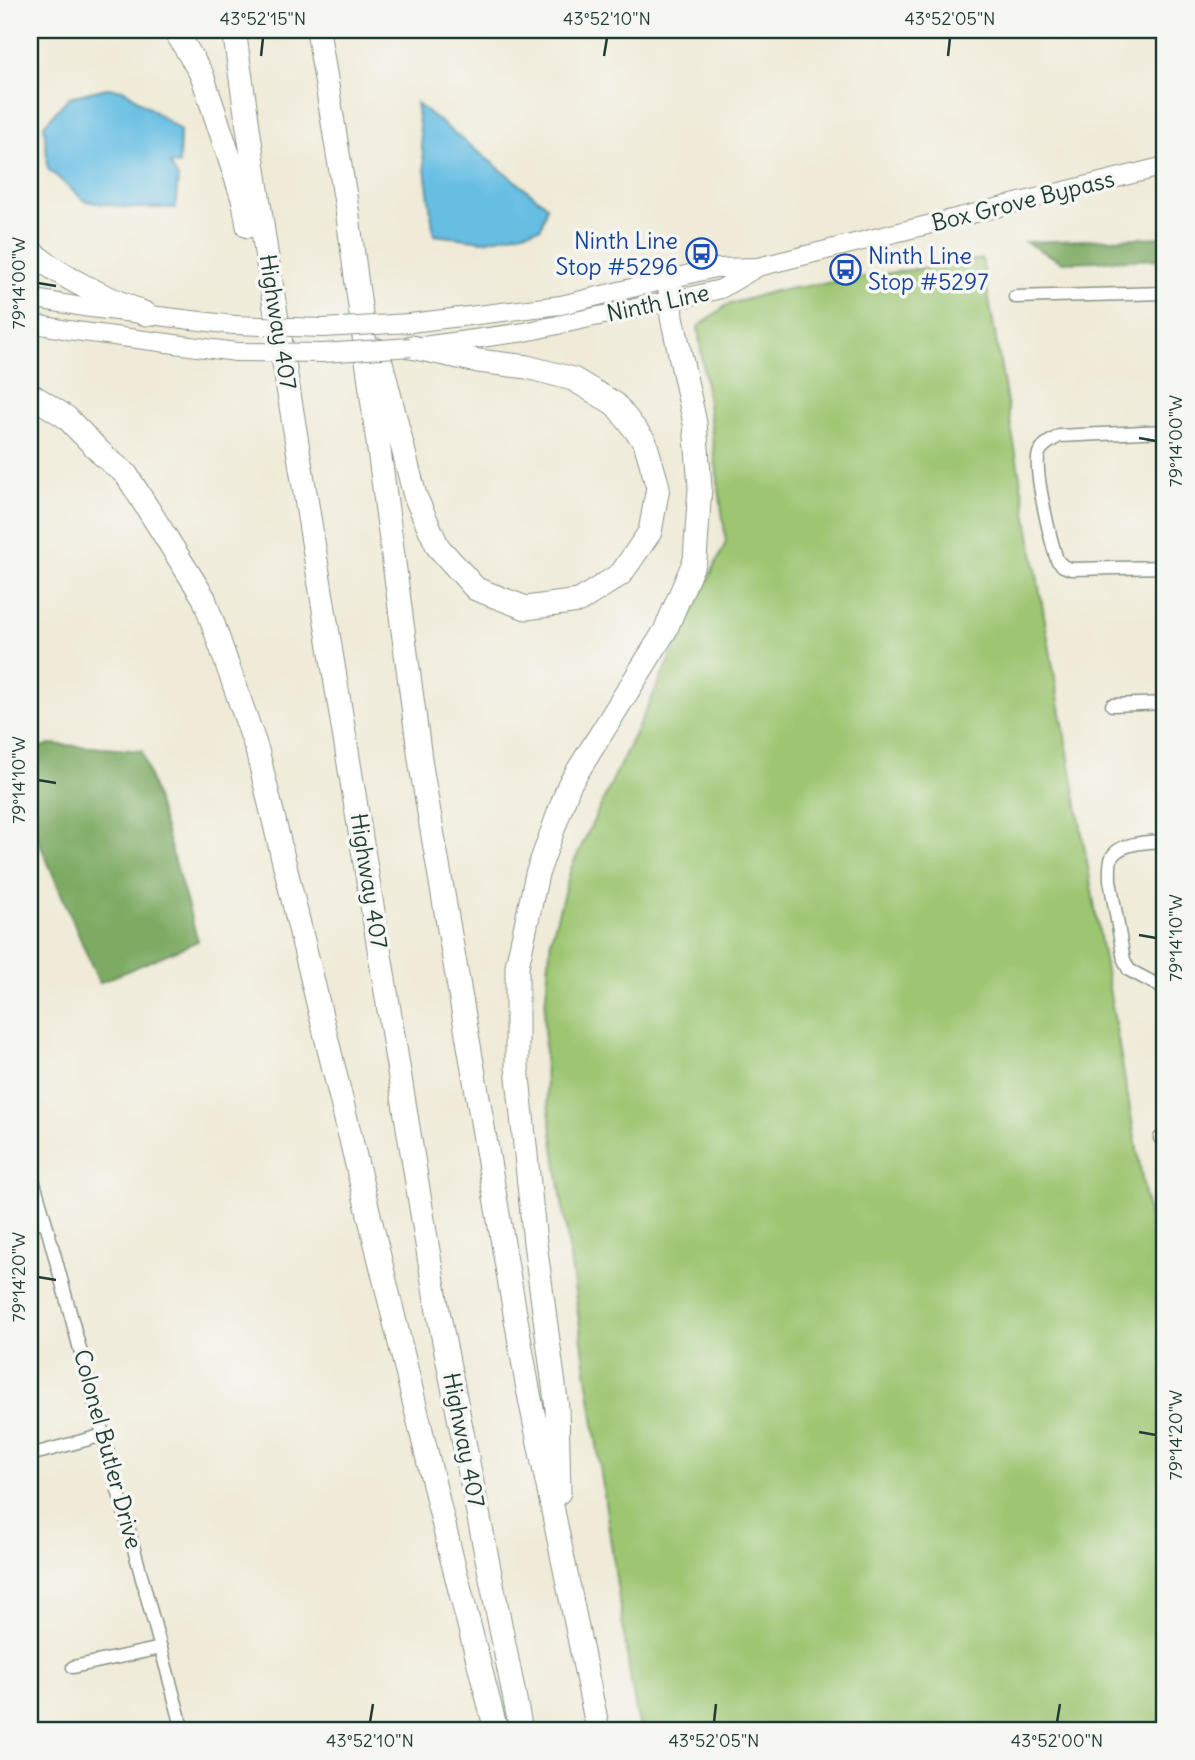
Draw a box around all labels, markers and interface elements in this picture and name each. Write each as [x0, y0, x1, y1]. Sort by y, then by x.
text: 43°52'15"N [220, 7, 306, 30]
text: 43°52'10"N [563, 7, 651, 30]
text: 43°52'05"N [904, 7, 996, 30]
street label: Box Grove Bypass [928, 164, 1117, 237]
place label: Ninth Line Stop #5296 [556, 226, 678, 281]
text: 79°14'00"W [7, 237, 30, 329]
bus stop icon: Ninth Line Stop #5296 [684, 237, 718, 271]
place label: Ninth Line Stop #5297 [868, 241, 988, 296]
street label: Highway 407 [253, 252, 304, 392]
bus stop icon: Ninth Line Stop #5297 [828, 252, 862, 286]
street label: Ninth Line [604, 278, 712, 327]
text: 79°14'00"W [1164, 395, 1187, 487]
text: 79°14'10"W [7, 736, 30, 824]
street label: Highway 407 [344, 811, 395, 951]
text: 79°14'10"W [1164, 894, 1187, 982]
text: 79°14'20"W [7, 1232, 30, 1322]
street label: Colonel Butler Drive [68, 1346, 149, 1552]
street label: Highway 407 [437, 1370, 492, 1510]
text: 79°14'20"W [1164, 1390, 1187, 1480]
text: 43°52'10"N [326, 1729, 414, 1752]
text: 43°52'05"N [668, 1729, 760, 1752]
text: 43°52'00"N [1011, 1729, 1103, 1752]

